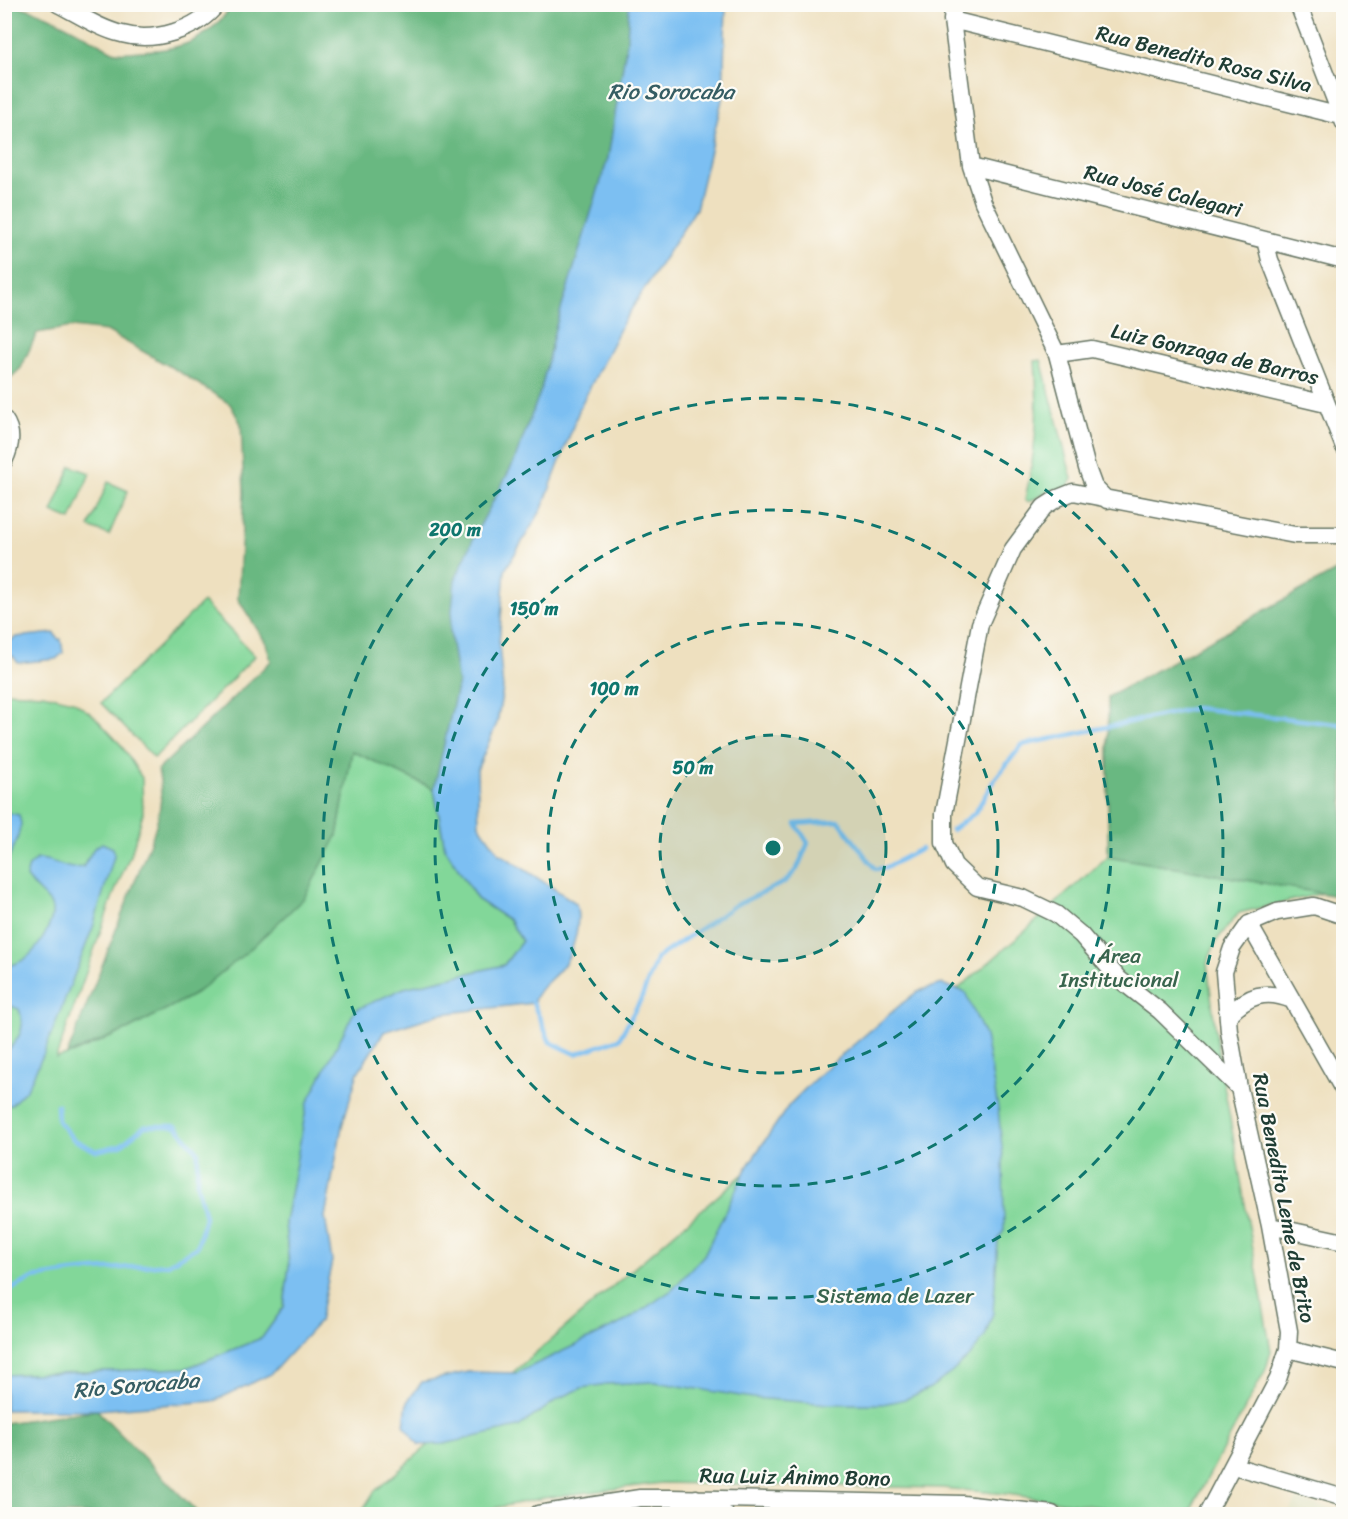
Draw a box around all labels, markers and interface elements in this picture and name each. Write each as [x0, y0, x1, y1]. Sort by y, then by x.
street label: Rua Benedito Rosa Silva [1092, 14, 1316, 104]
water label: Rio Sorocaba [608, 72, 736, 111]
street label: Rua José Calegari [1080, 153, 1247, 229]
street label: Luiz Gonzaga de Barros [1107, 312, 1323, 396]
text: 200 m [428, 514, 481, 546]
text: 150 m [510, 593, 558, 625]
text: 100 m [590, 673, 639, 705]
text: 50 m [673, 752, 714, 784]
centre of rings [763, 838, 783, 858]
park label: Área Institucional [1059, 937, 1179, 999]
street label: Rua Benedito Leme de Brito [1241, 1070, 1327, 1327]
park label: Sistema de Lazer [816, 1277, 975, 1315]
water label: Rio Sorocaba [72, 1360, 202, 1410]
street label: Rua Luiz Ânimo Bono [699, 1456, 891, 1498]

